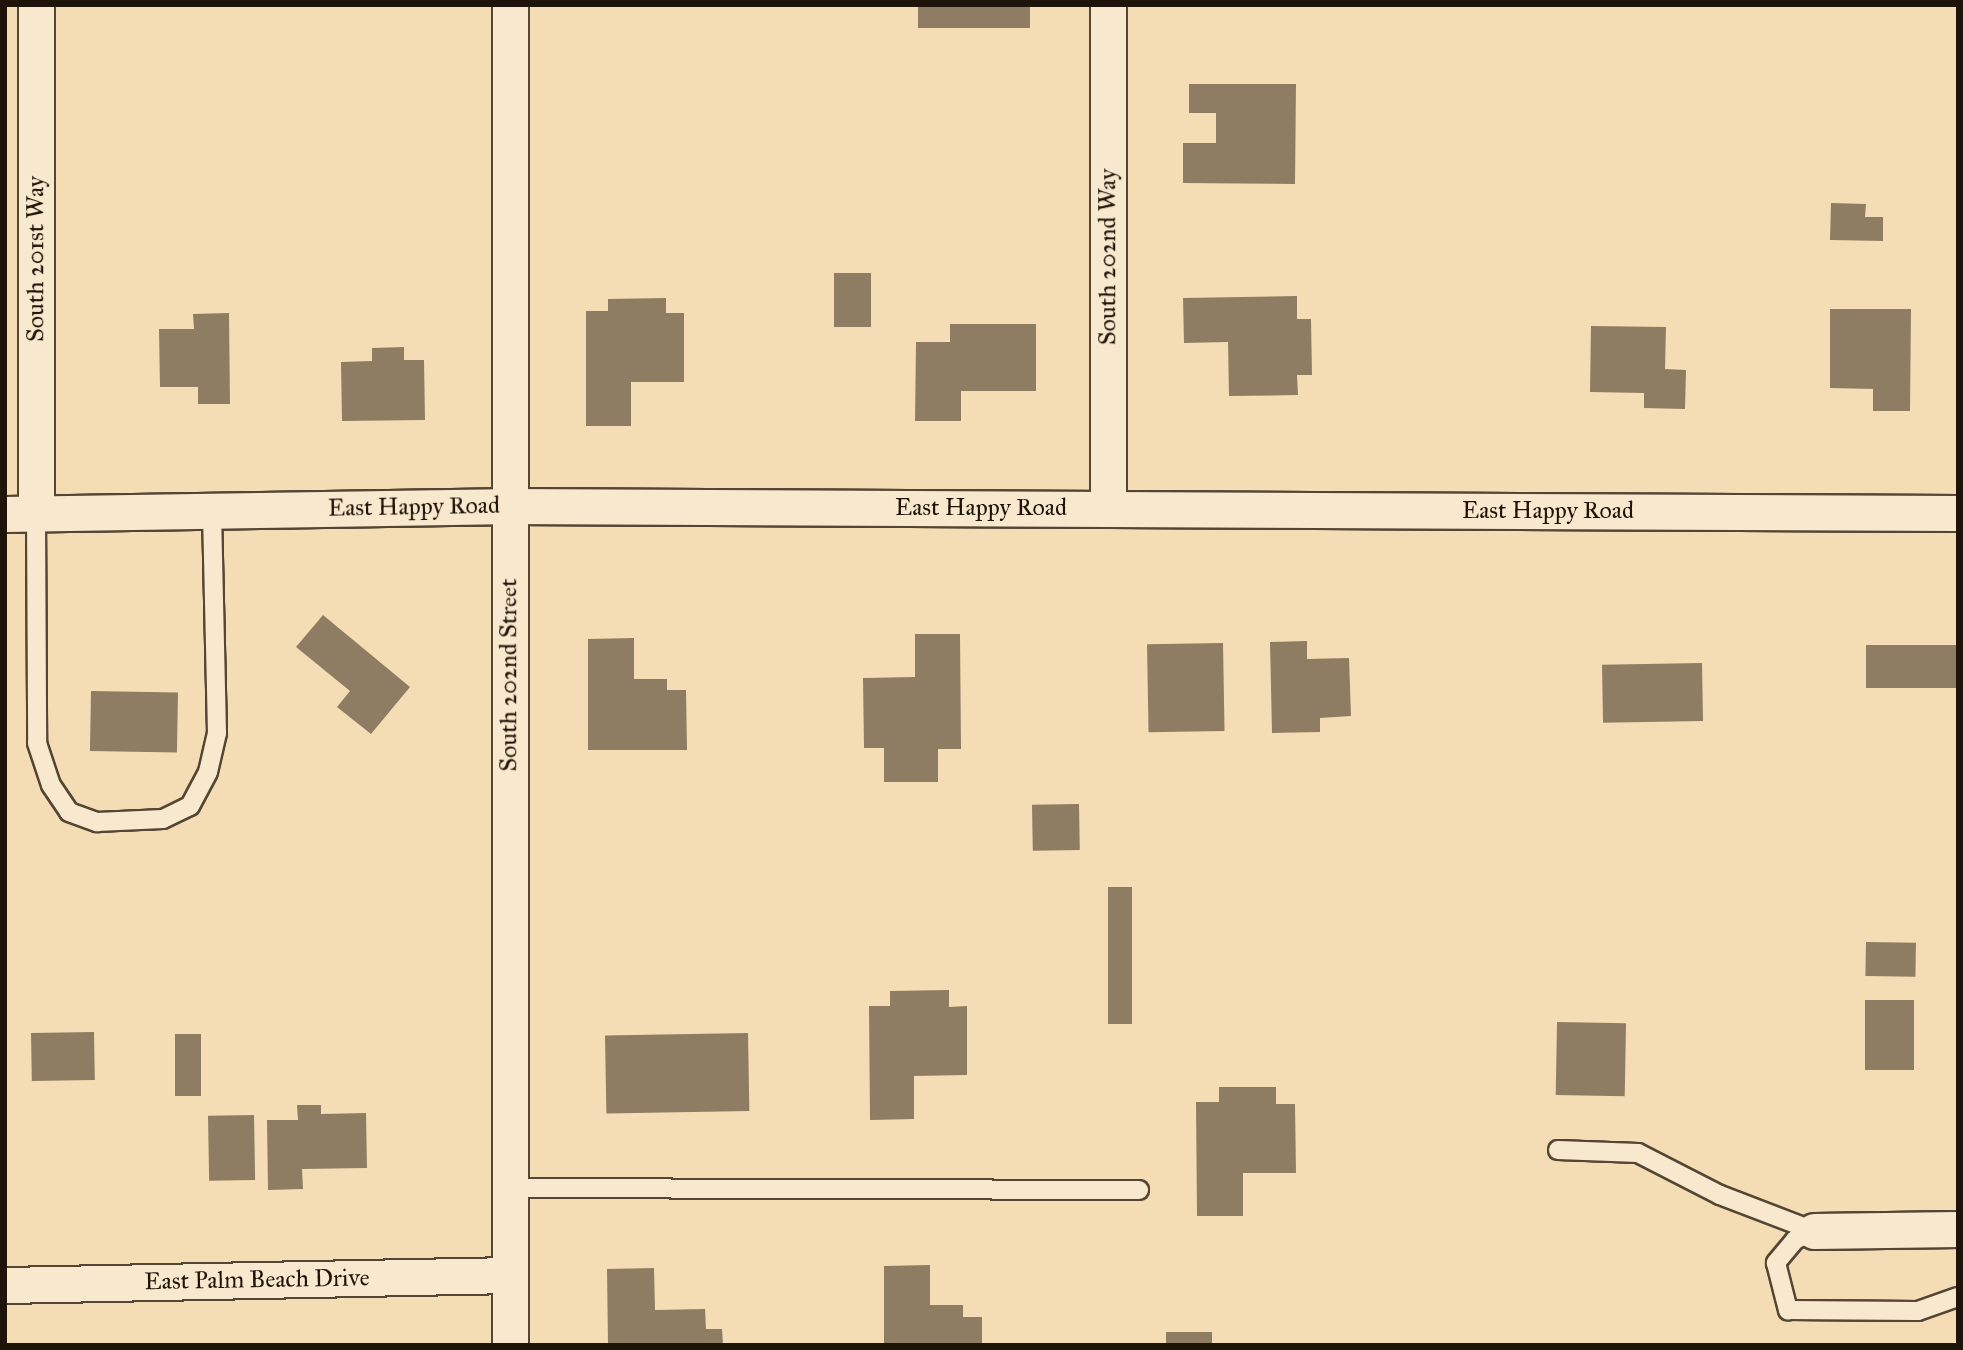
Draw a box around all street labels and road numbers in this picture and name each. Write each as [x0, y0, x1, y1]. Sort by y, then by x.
street label: South 202nd Way [1094, 169, 1122, 345]
street label: South 201st Way [22, 176, 50, 342]
street label: East Happy Road [328, 491, 500, 523]
street label: East Happy Road [895, 494, 1067, 522]
street label: East Happy Road [1462, 497, 1634, 525]
street label: South 202nd Street [495, 578, 523, 772]
street label: East Palm Beach Drive [144, 1264, 370, 1296]

